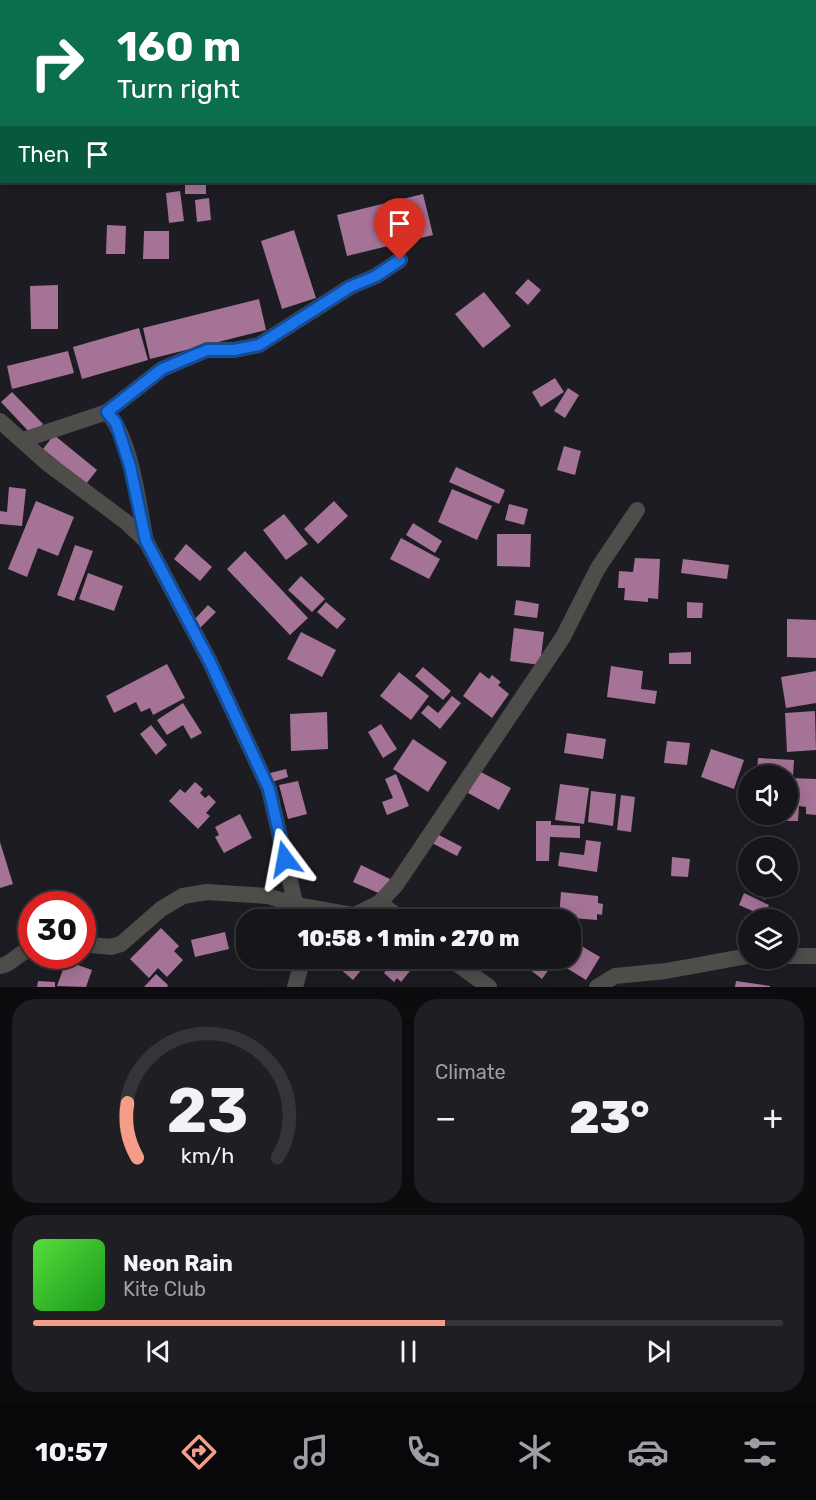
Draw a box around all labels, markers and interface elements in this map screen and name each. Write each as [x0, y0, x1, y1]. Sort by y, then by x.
text: 160 m [117, 22, 241, 72]
icon: right [18, 24, 96, 102]
text: Turn right [117, 73, 240, 105]
icon: arrive [81, 138, 114, 171]
text: Then [18, 141, 69, 168]
pin [374, 198, 425, 260]
icon: arrive [383, 207, 416, 240]
map controls [738, 765, 798, 969]
button: sound [738, 765, 798, 825]
position arrow [253, 827, 317, 891]
button: search [738, 837, 798, 897]
speed limit sign: 30 [18, 891, 96, 969]
button: layers [738, 909, 798, 969]
text: 10:58 · 1 min · 270 m [298, 925, 519, 952]
text: Climate [435, 1060, 506, 1084]
text: 23 [166, 1074, 248, 1148]
text: 23° [569, 1091, 650, 1144]
text: − [435, 1098, 456, 1137]
text: + [762, 1098, 783, 1137]
text: km/h [180, 1143, 234, 1168]
text: Neon Rain [123, 1250, 233, 1277]
text: Kite Club [123, 1277, 206, 1301]
icon: previous [142, 1335, 175, 1368]
icon: pause [392, 1335, 425, 1368]
icon: next [642, 1335, 675, 1368]
icon: directions [178, 1431, 220, 1473]
icon: music [290, 1431, 332, 1473]
icon: phone [402, 1431, 444, 1473]
icon: climate [514, 1431, 556, 1473]
icon: car [627, 1431, 669, 1473]
icon: filters [739, 1431, 781, 1473]
text: 10:57 [35, 1436, 108, 1468]

